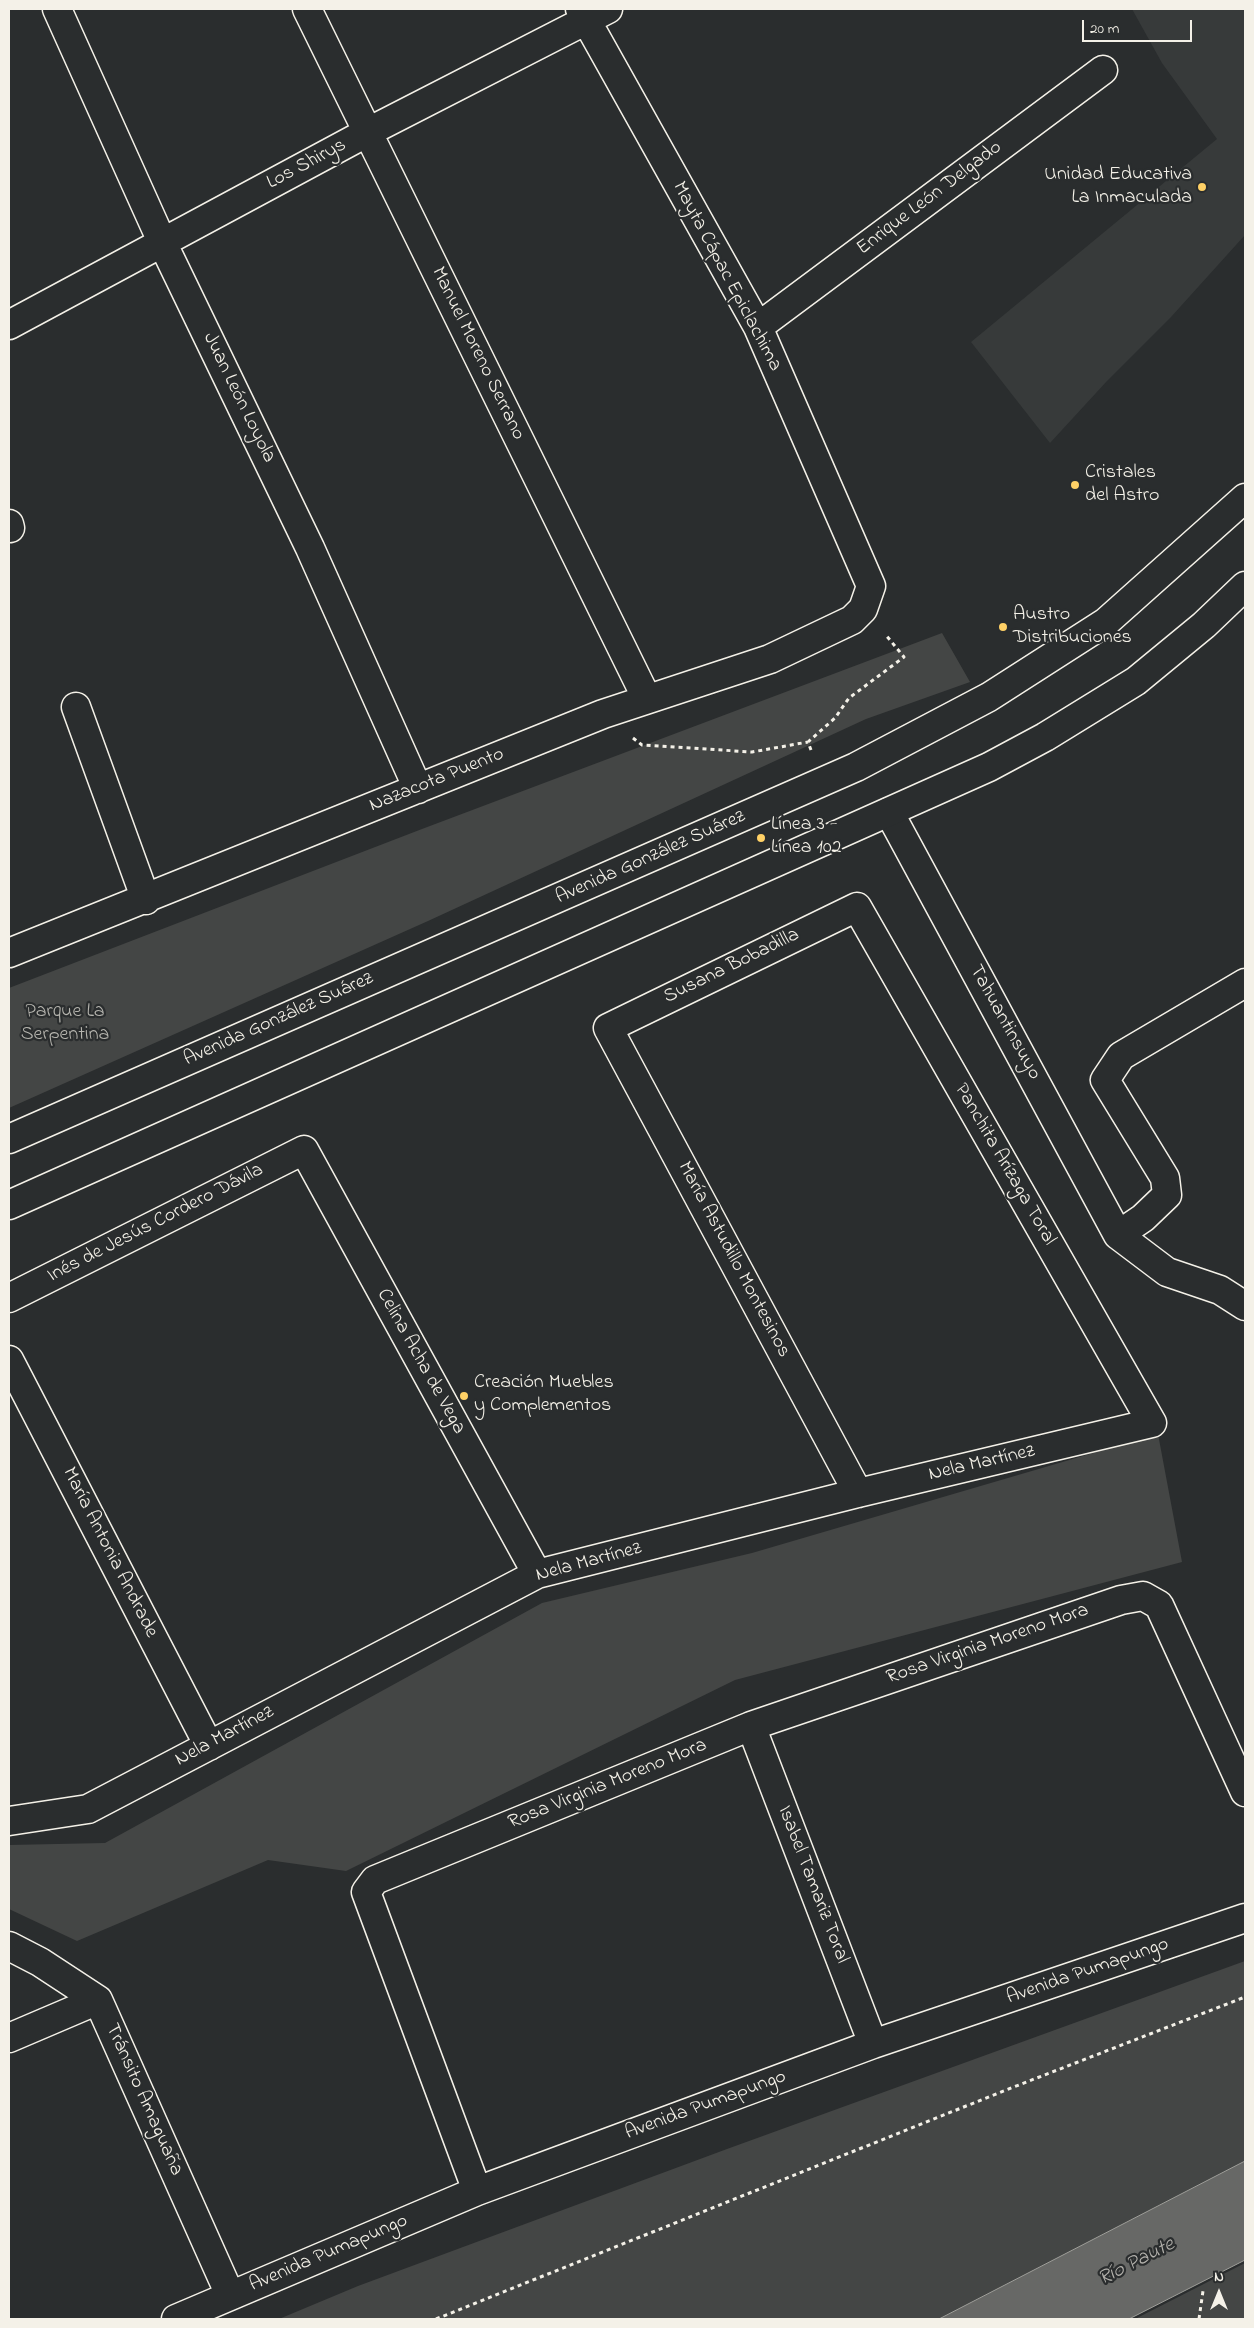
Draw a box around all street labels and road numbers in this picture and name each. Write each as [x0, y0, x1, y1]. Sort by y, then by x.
street label: Los Shirys [263, 134, 351, 196]
street label: Enrique León Delgado [853, 137, 1007, 261]
street label: Mayta Cápac Epiclachima [666, 178, 786, 376]
street label: Manuel Moreno Serrano [425, 263, 529, 445]
street label: Juan León Loyola [196, 329, 280, 467]
street label: Nazacota Puento [366, 743, 508, 819]
street label: Avenida González Suárez [552, 805, 750, 911]
street label: Susana Bobadilla [660, 924, 804, 1010]
street label: Tahuantinsuyo [963, 961, 1045, 1085]
street label: Avenida González Suárez [180, 967, 378, 1073]
street label: Panchita Arízaga Toral [948, 1080, 1060, 1250]
street label: María Astudillo Montesinos [671, 1158, 795, 1362]
street label: Inés de Jesús Cordero Dávila [44, 1159, 268, 1289]
street label: Celina Acha de Vega [370, 1285, 470, 1439]
street label: Nela Martínez [927, 1440, 1037, 1488]
street label: María Antonia Andrade [56, 1464, 162, 1642]
street label: Nela Martínez [534, 1537, 644, 1589]
street label: Rosa Virginia Moreno Mora [884, 1599, 1092, 1691]
street label: Nela Martínez [172, 1701, 278, 1773]
street label: Rosa Virginia Moreno Mora [505, 1734, 711, 1836]
street label: Isabel Tamariz Toral [771, 1803, 853, 1967]
street label: Avenida Pumapungo [1004, 1933, 1172, 2011]
street label: Tránsito Amaguaña [99, 2020, 187, 2180]
street label: Avenida Pumapungo [622, 2066, 790, 2146]
street label: Avenida Pumapungo [246, 2210, 412, 2298]

